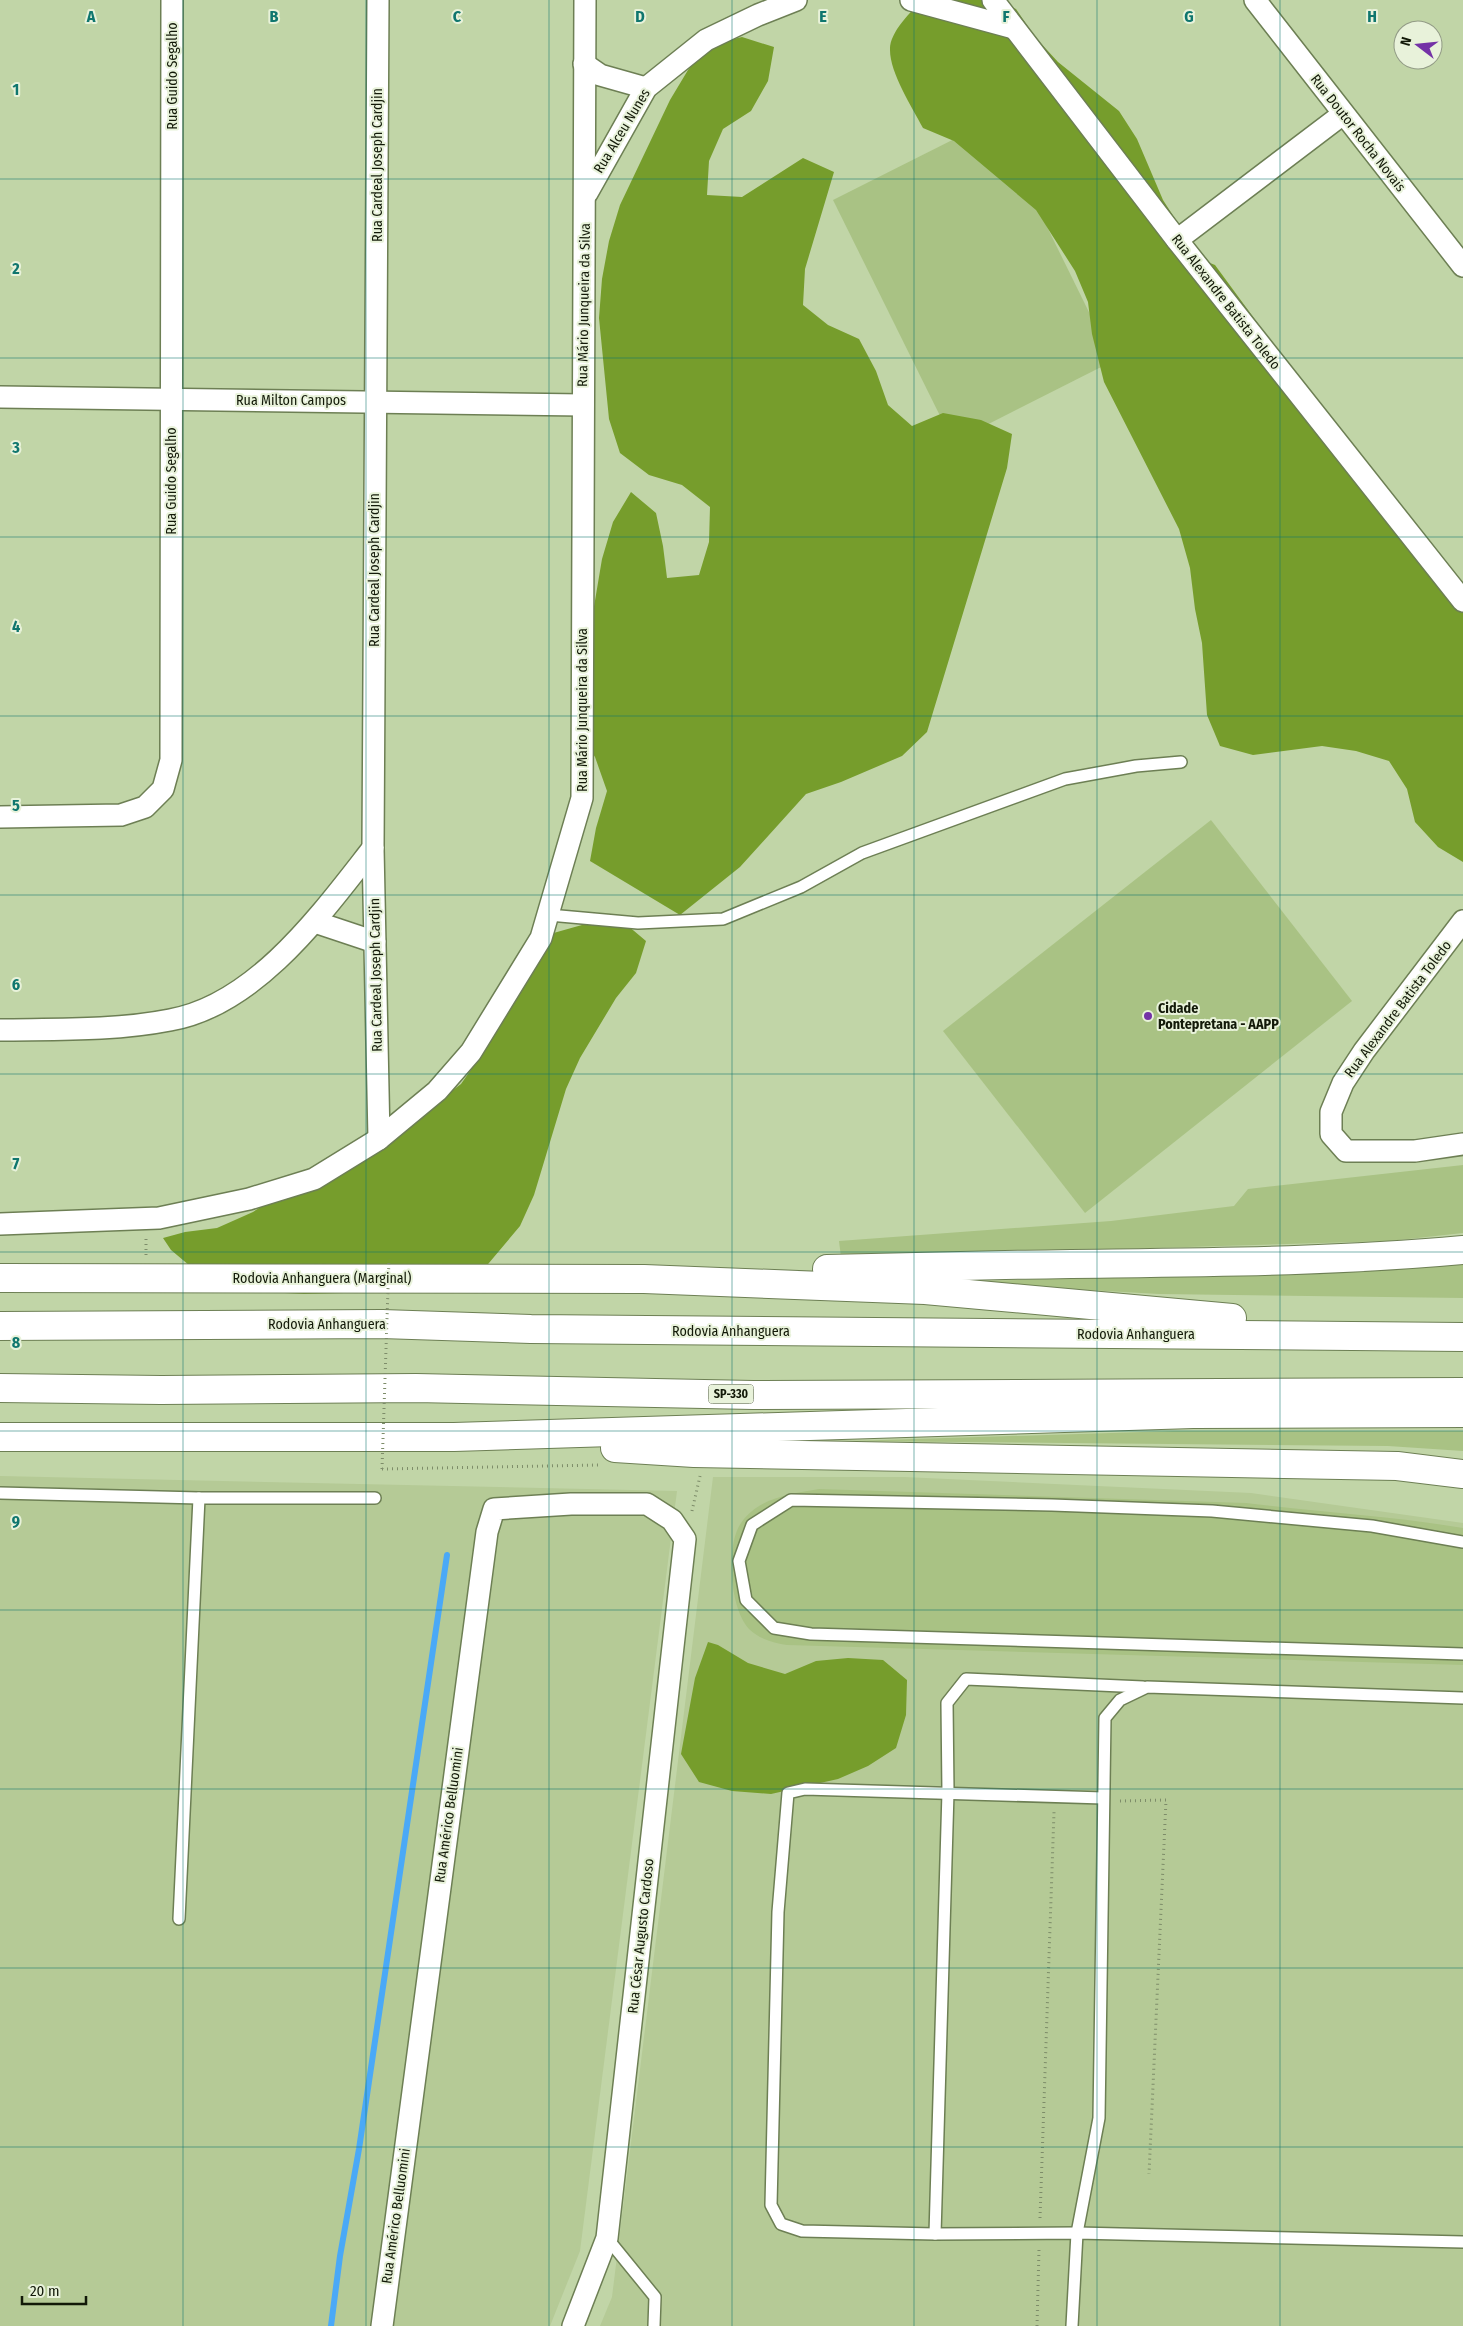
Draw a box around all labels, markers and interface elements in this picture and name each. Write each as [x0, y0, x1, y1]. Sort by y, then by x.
text: A [86, 7, 96, 26]
text: B [270, 7, 279, 26]
text: C [453, 7, 462, 26]
text: D [635, 7, 645, 26]
text: E [819, 7, 827, 26]
text: F [1002, 7, 1010, 26]
text: G [1184, 7, 1194, 26]
text: H [1367, 7, 1377, 26]
north arrow [1393, 20, 1443, 70]
street label: Rua Guido Segalho [164, 22, 181, 130]
text: N [1397, 35, 1415, 48]
street label: Rua Doutor Rocha Novais [1307, 71, 1409, 195]
text: 1 [13, 80, 19, 99]
street label: Rua Alceu Nunes [590, 86, 654, 176]
street label: Rua Cardeal Joseph Cardjin [369, 88, 386, 242]
street label: Rua Mário Junqueira da Silva [574, 223, 594, 387]
street label: Rua Alexandre Batista Toledo [1168, 231, 1284, 373]
text: 2 [11, 259, 20, 278]
street label: Rua Milton Campos [236, 392, 346, 409]
street label: Rua Guido Segalho [163, 427, 180, 535]
text: 3 [11, 438, 20, 457]
street label: Rua Cardeal Joseph Cardjin [366, 493, 383, 647]
text: 4 [12, 617, 20, 636]
street label: Rua Mário Junqueira da Silva [574, 628, 591, 792]
text: 5 [12, 796, 20, 815]
street label: Rua Cardeal Joseph Cardjin [366, 898, 386, 1052]
street label: Rua Alexandre Batista Toledo [1341, 937, 1455, 1081]
text: 6 [12, 975, 20, 994]
place label: Cidade Pontepretana - AAPP [1158, 1000, 1279, 1033]
marker: Cidade Pontepretana - AAPP [1142, 1010, 1154, 1022]
text: 7 [13, 1154, 20, 1173]
street label: Rodovia Anhanguera (Marginal) [233, 1270, 411, 1287]
street label: Rodovia Anhanguera [268, 1316, 386, 1333]
street label: Rodovia Anhanguera [672, 1323, 790, 1340]
street label: Rodovia Anhanguera [1077, 1326, 1195, 1343]
text: 8 [12, 1333, 21, 1352]
road number: SP-330 [708, 1385, 754, 1404]
text: 9 [12, 1512, 20, 1531]
street label: Rua Américo Belluomini [431, 1746, 467, 1884]
street label: Rua César Augusto Cardoso [624, 1858, 658, 2014]
street label: Rua Américo Belluomini [378, 2147, 414, 2285]
scale bar [22, 2274, 86, 2306]
text: 20 m [30, 2282, 60, 2300]

